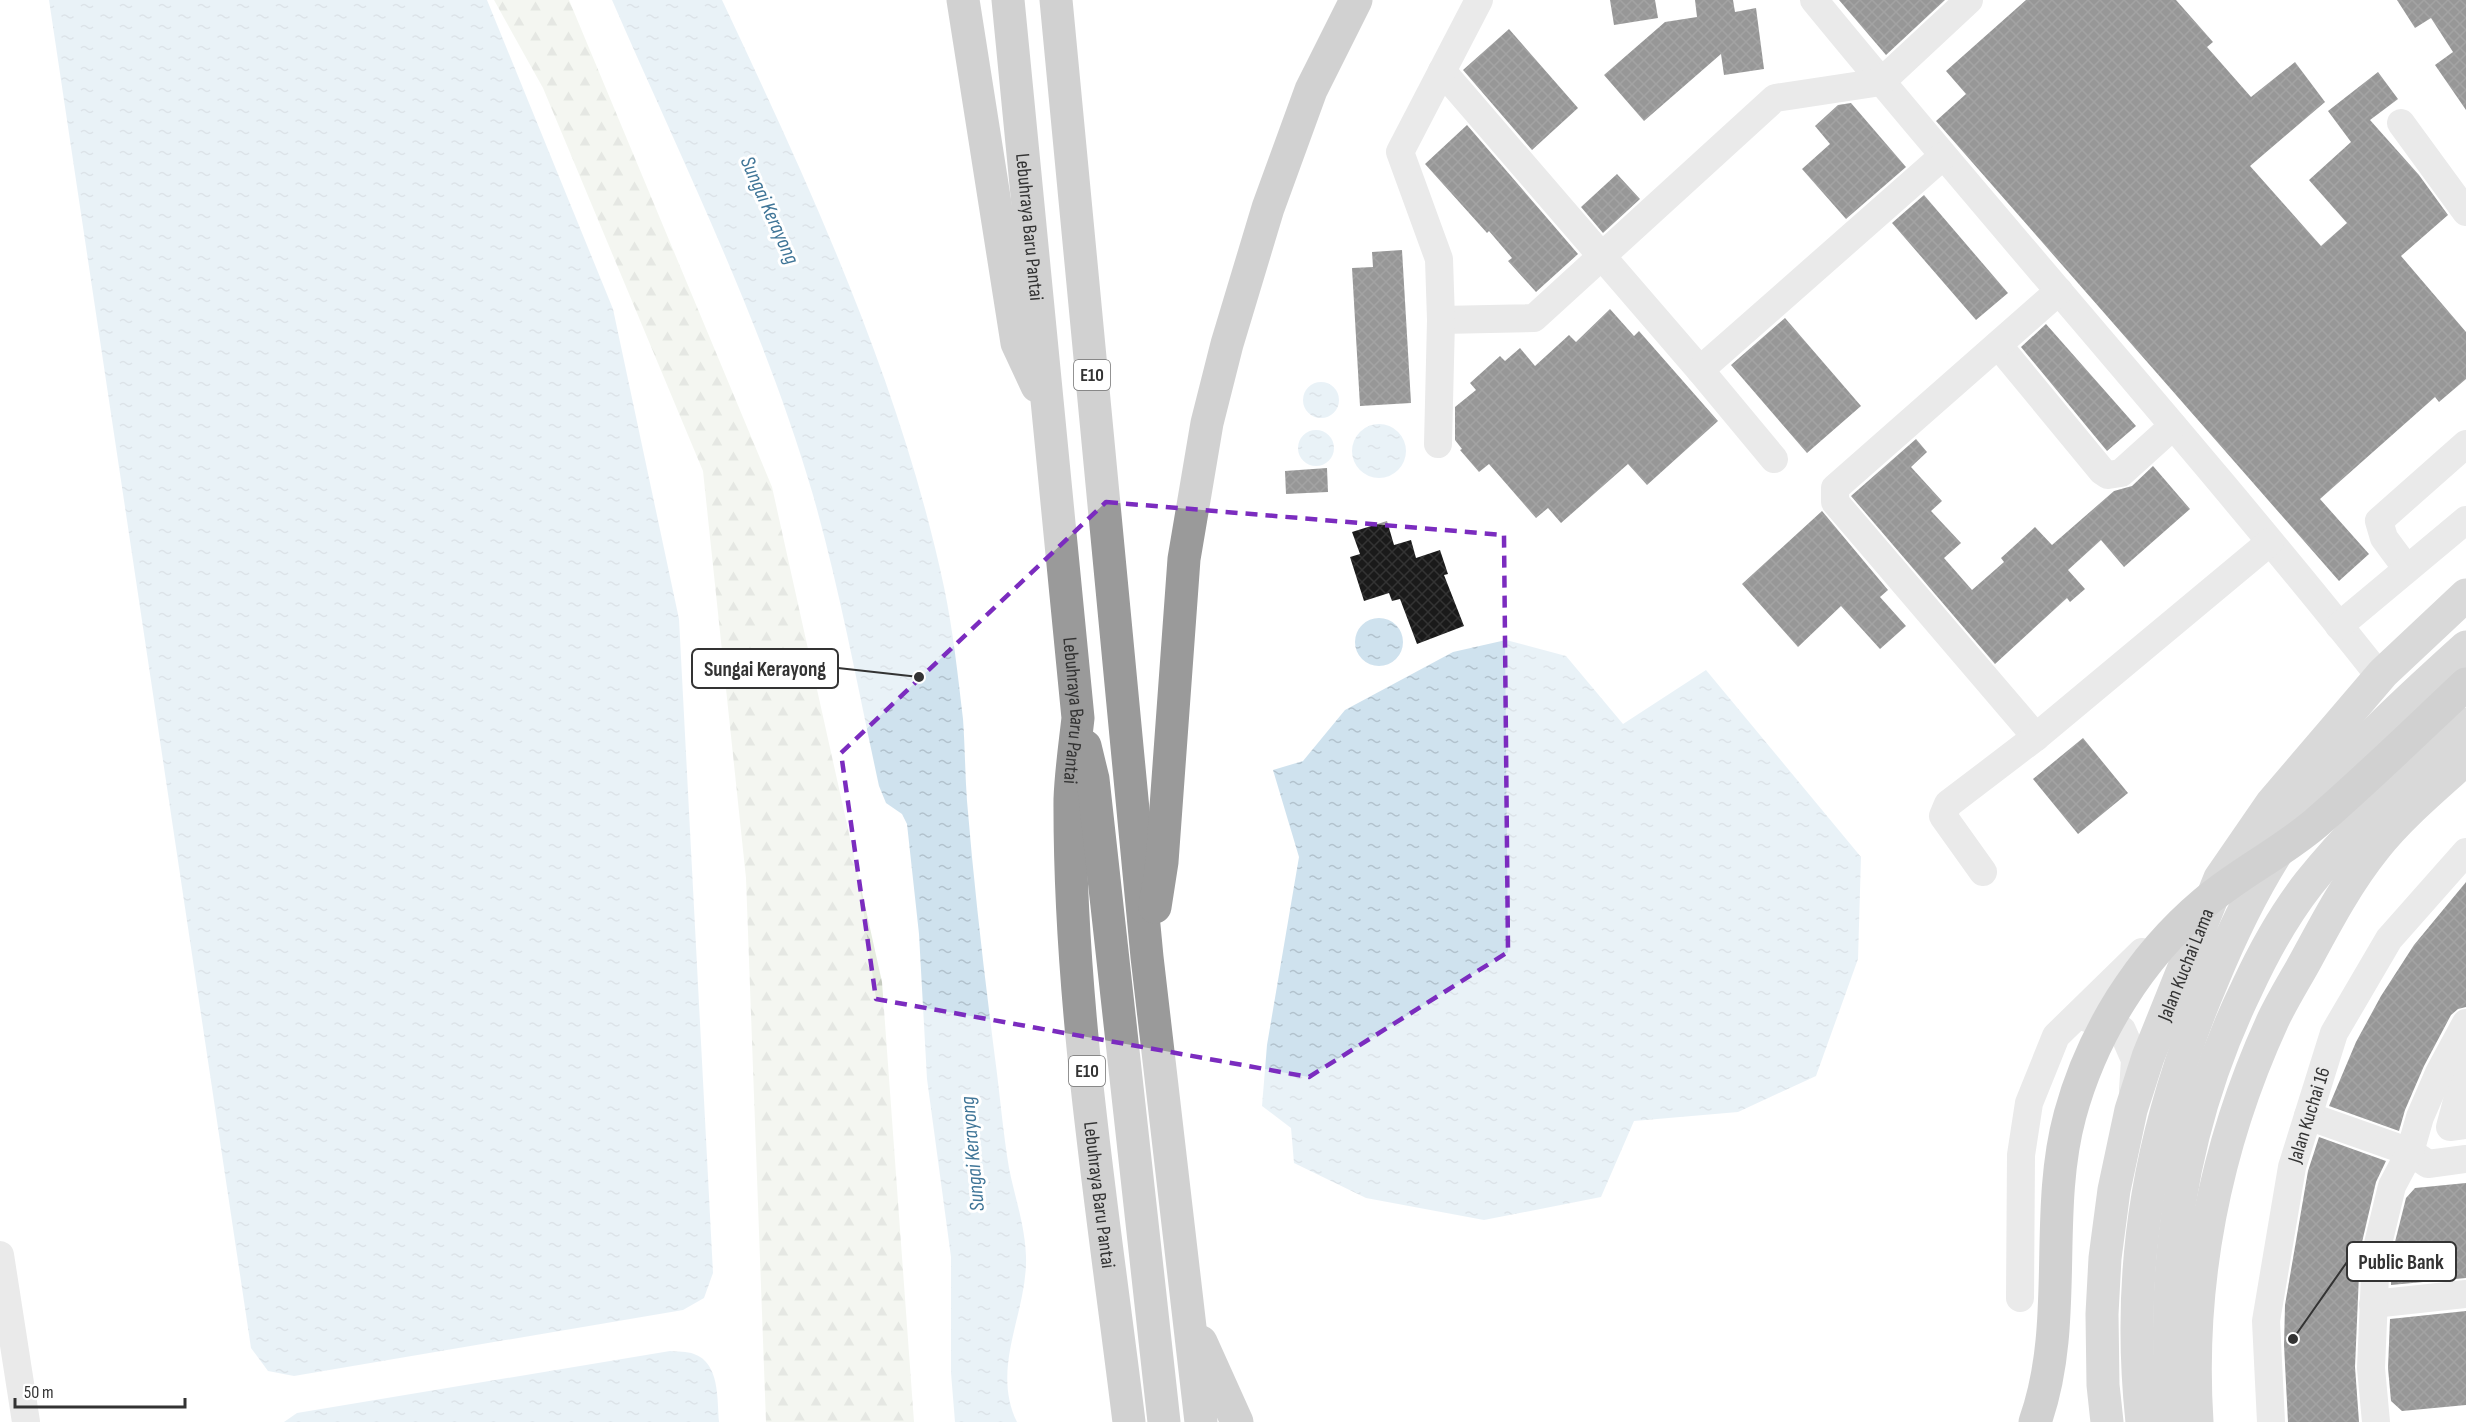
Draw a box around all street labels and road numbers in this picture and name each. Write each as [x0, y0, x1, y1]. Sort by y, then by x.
street label: Lebuhraya Baru Pantai [1010, 152, 1048, 302]
road number: E10 [1074, 360, 1110, 390]
street label: Lebuhraya Baru Pantai [1057, 636, 1089, 785]
street label: Jalan Kuchai Lama [2152, 905, 2219, 1026]
road number: E10 [1069, 1056, 1105, 1086]
street label: Jalan Kuchai 16 [2283, 1064, 2336, 1167]
street label: Lebuhraya Baru Pantai [1078, 1120, 1120, 1270]

